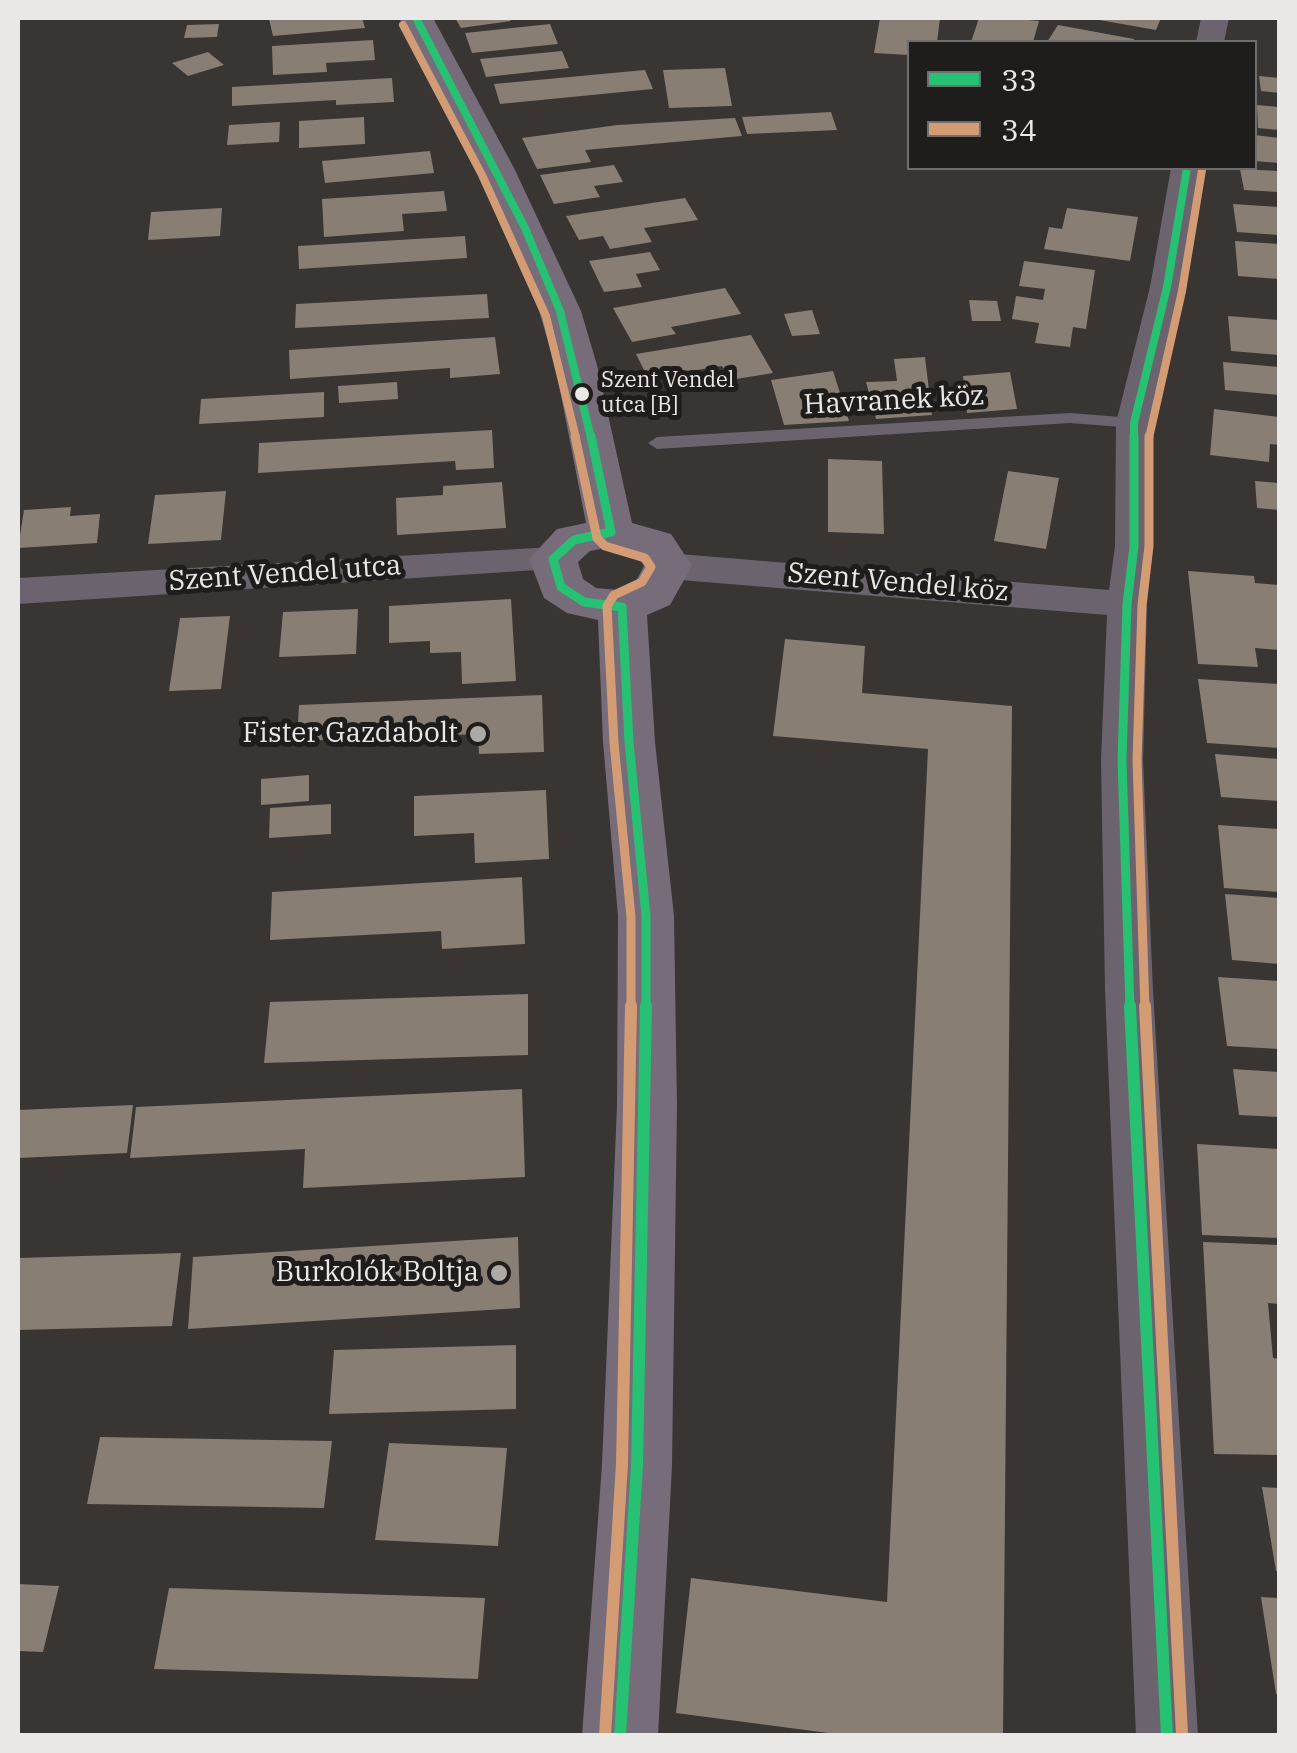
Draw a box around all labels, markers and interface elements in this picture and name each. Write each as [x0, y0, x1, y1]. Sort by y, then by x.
legend [907, 40, 1257, 170]
text: 33 [1001, 60, 1037, 99]
text: 34 [1001, 110, 1037, 149]
place label: Szent Vendel utca [B] [601, 368, 734, 420]
street label: Havranek köz [803, 379, 985, 423]
marker: Szent Vendel utca [B] [572, 384, 592, 404]
street label: Szent Vendel utca [168, 549, 402, 599]
street label: Szent Vendel köz [786, 557, 1010, 609]
place label: Fister Gazdabolt [242, 717, 458, 751]
marker: Fister Gazdabolt [467, 723, 489, 745]
place label: Burkolók Boltja [275, 1256, 479, 1290]
marker: Burkolók Boltja [488, 1262, 510, 1284]

